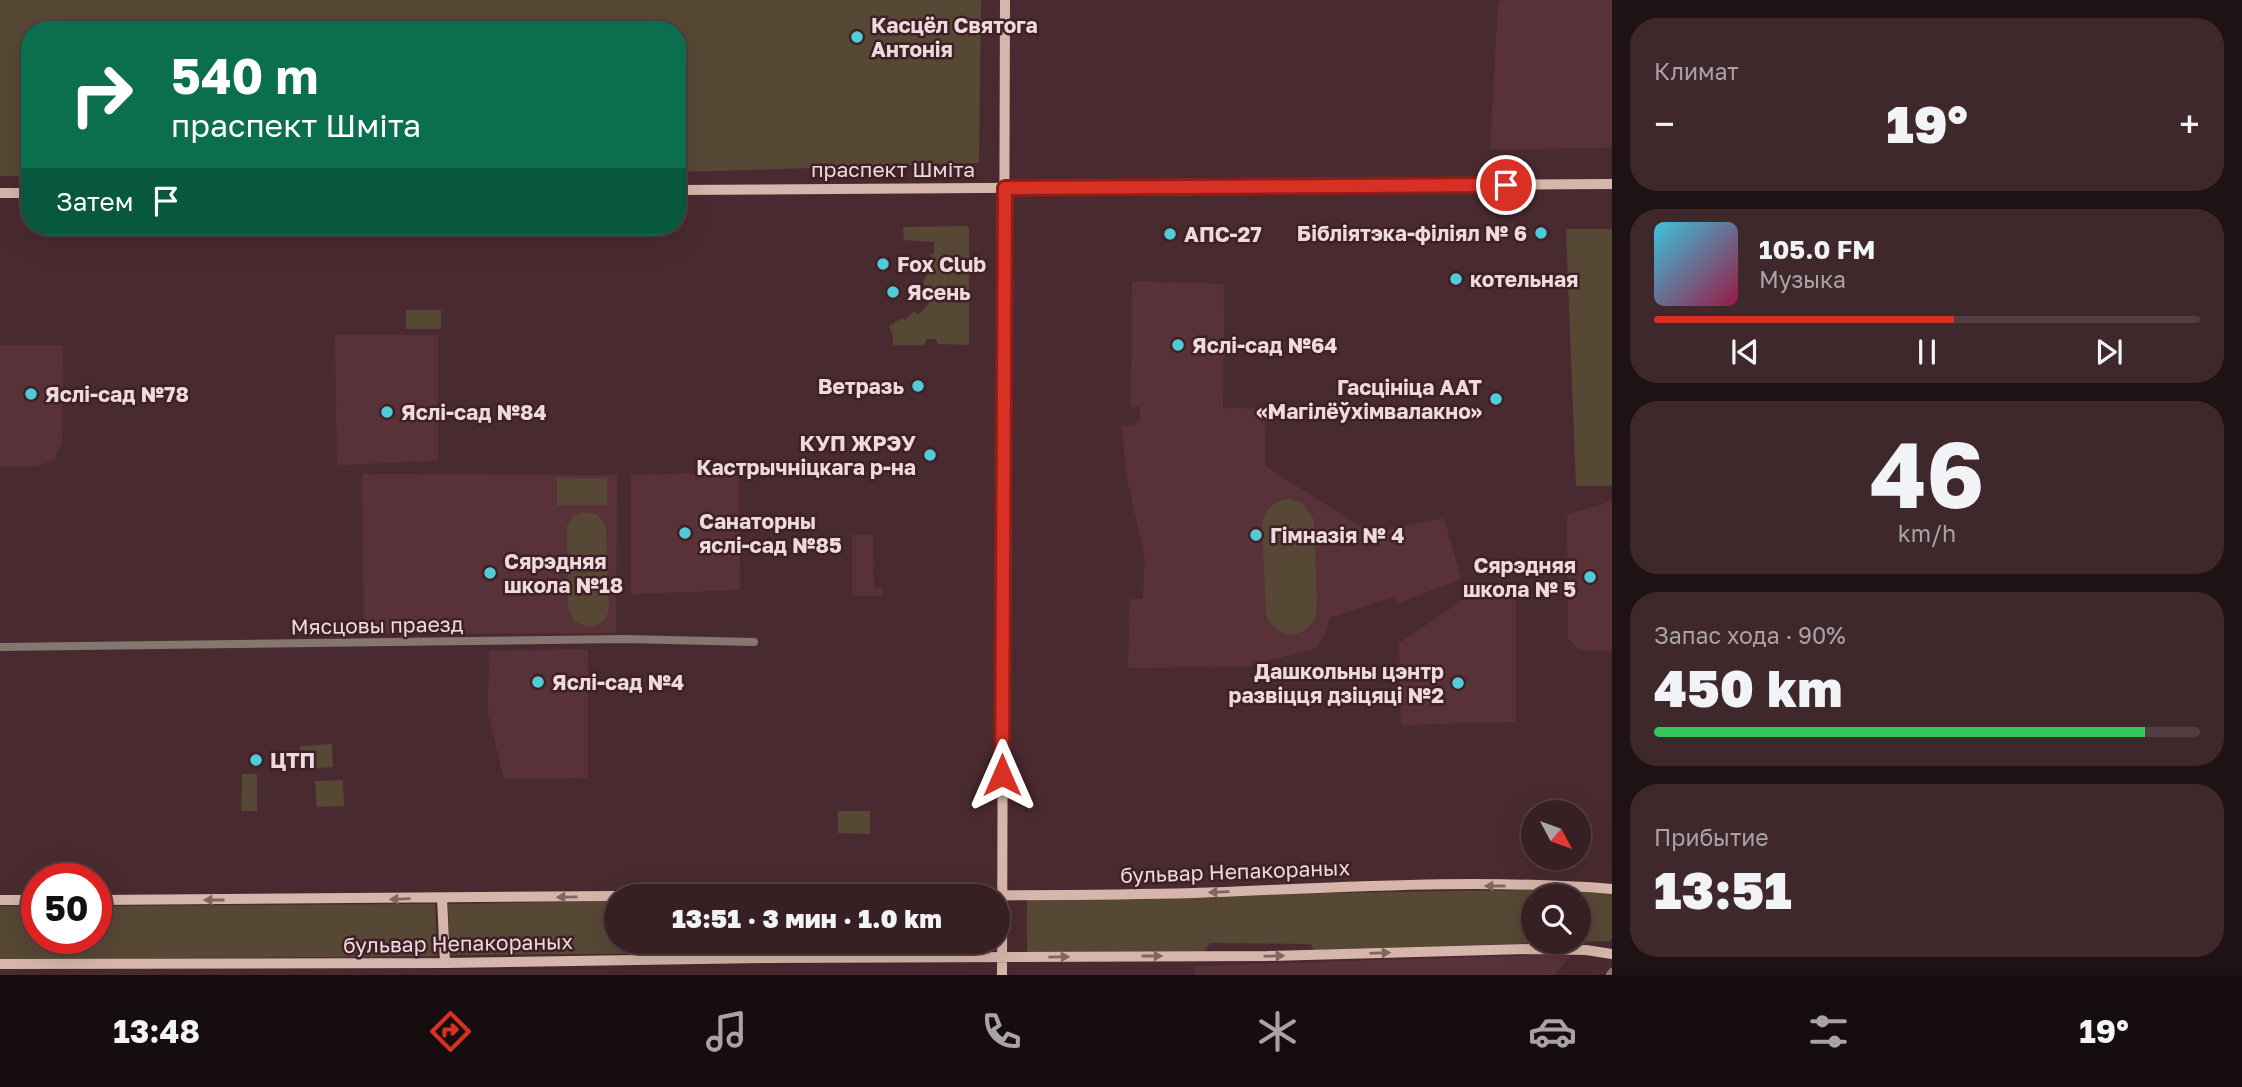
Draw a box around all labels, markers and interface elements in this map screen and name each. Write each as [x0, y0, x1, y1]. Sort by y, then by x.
place label: Касцёл Святога Антонія [871, 12, 1038, 62]
marker: Касцёл Святога Антонія [849, 29, 865, 45]
text: 540 m [171, 46, 319, 105]
icon: right [56, 49, 147, 140]
text: Климат [1654, 57, 1739, 85]
text: 19° [1886, 92, 1968, 154]
text: − [1654, 101, 1675, 146]
text: + [2179, 101, 2200, 146]
text: праспект Шміта [171, 106, 421, 144]
pin [1476, 155, 1536, 215]
street label: праспект Шміта [811, 156, 975, 182]
icon: arrive [1487, 166, 1525, 204]
icon: arrive [147, 182, 185, 220]
text: Затем [56, 186, 133, 217]
place label: Бібліятэка-філіял № 6 [1297, 220, 1527, 246]
place label: АПС-27 [1184, 221, 1262, 247]
marker: Бібліятэка-філіял № 6 [1533, 225, 1549, 241]
marker: АПС-27 [1162, 226, 1178, 242]
text: 105.0 FM [1759, 234, 1875, 265]
place label: Fox Club [897, 251, 986, 277]
marker: Fox Club [875, 256, 891, 272]
text: Музыка [1759, 265, 1846, 293]
place label: котельная [1470, 266, 1578, 292]
marker: котельная [1448, 271, 1464, 287]
place label: Ясень [907, 279, 971, 305]
marker: Ясень [885, 284, 901, 300]
place label: Яслі-сад №64 [1192, 332, 1337, 358]
icon: previous [1726, 333, 1764, 371]
icon: pause [1908, 333, 1946, 371]
icon: next [2090, 333, 2128, 371]
marker: Яслі-сад №64 [1170, 337, 1186, 353]
place label: Ветразь [818, 373, 904, 399]
place label: Гасцініца ААТ «Магілёўхімвалакно» [1256, 374, 1482, 424]
marker: Ветразь [910, 378, 926, 394]
place label: Яслі-сад №78 [45, 381, 189, 407]
marker: Яслі-сад №78 [23, 386, 39, 402]
marker: Гасцініца ААТ «Магілёўхімвалакно» [1488, 391, 1504, 407]
place label: Яслі-сад №84 [401, 399, 547, 425]
marker: Яслі-сад №84 [379, 404, 395, 420]
text: 46 [1870, 419, 1984, 528]
place label: КУП ЖРЭУ Кастрычніцкага р-на [696, 430, 916, 480]
marker: КУП ЖРЭУ Кастрычніцкага р-на [922, 447, 938, 463]
place label: Санаторны яслі-сад №85 [699, 508, 842, 558]
text: km/h [1898, 519, 1956, 547]
place label: Гімназія № 4 [1270, 522, 1404, 548]
marker: Санаторны яслі-сад №85 [677, 525, 693, 541]
marker: Гімназія № 4 [1248, 527, 1264, 543]
place label: Сярэдняя школа №18 [504, 548, 623, 598]
place label: Сярэдняя школа № 5 [1463, 552, 1576, 602]
marker: Сярэдняя школа №18 [482, 565, 498, 581]
marker: Сярэдняя школа № 5 [1582, 569, 1598, 585]
street label: Мясцовы праезд [290, 610, 464, 640]
text: Запас хода · 90% [1654, 621, 1846, 649]
text: 450 km [1654, 656, 1842, 718]
place label: Дашкольны цэнтр развіцця дзіцяці №2 [1228, 658, 1444, 708]
place label: Яслі-сад №4 [552, 669, 684, 695]
marker: Яслі-сад №4 [530, 674, 546, 690]
marker: Дашкольны цэнтр развіцця дзіцяці №2 [1450, 675, 1466, 691]
position arrow [965, 738, 1039, 812]
place label: ЦТП [270, 747, 315, 773]
marker: ЦТП [248, 752, 264, 768]
north arrow [1521, 800, 1591, 870]
map controls [1521, 800, 1591, 954]
text: Прибытие [1654, 823, 1769, 851]
street label: бульвар Непакораных [1120, 854, 1351, 888]
text: 13:51 [1654, 858, 1792, 920]
speed limit sign: 50 [21, 863, 112, 954]
one-way arrow [1484, 880, 1506, 892]
button: search [1521, 884, 1591, 954]
one-way arrow [1207, 886, 1229, 897]
one-way arrow [555, 891, 577, 903]
one-way arrow [389, 893, 411, 904]
one-way arrow [203, 894, 225, 906]
text: 13:51 · 3 мин · 1.0 km [672, 903, 942, 934]
street label: бульвар Непакораных [343, 928, 574, 958]
one-way arrow [1370, 947, 1392, 958]
one-way arrow [1141, 950, 1163, 962]
one-way arrow [1263, 950, 1285, 962]
one-way arrow [1048, 951, 1070, 963]
icon: directions [426, 1007, 475, 1056]
icon: music [702, 1007, 751, 1056]
icon: phone [977, 1007, 1026, 1056]
icon: climate [1253, 1007, 1302, 1056]
icon: car [1528, 1007, 1577, 1056]
icon: filters [1804, 1007, 1853, 1056]
text: 13:48 [113, 1012, 200, 1050]
text: 19° [2079, 1012, 2129, 1050]

